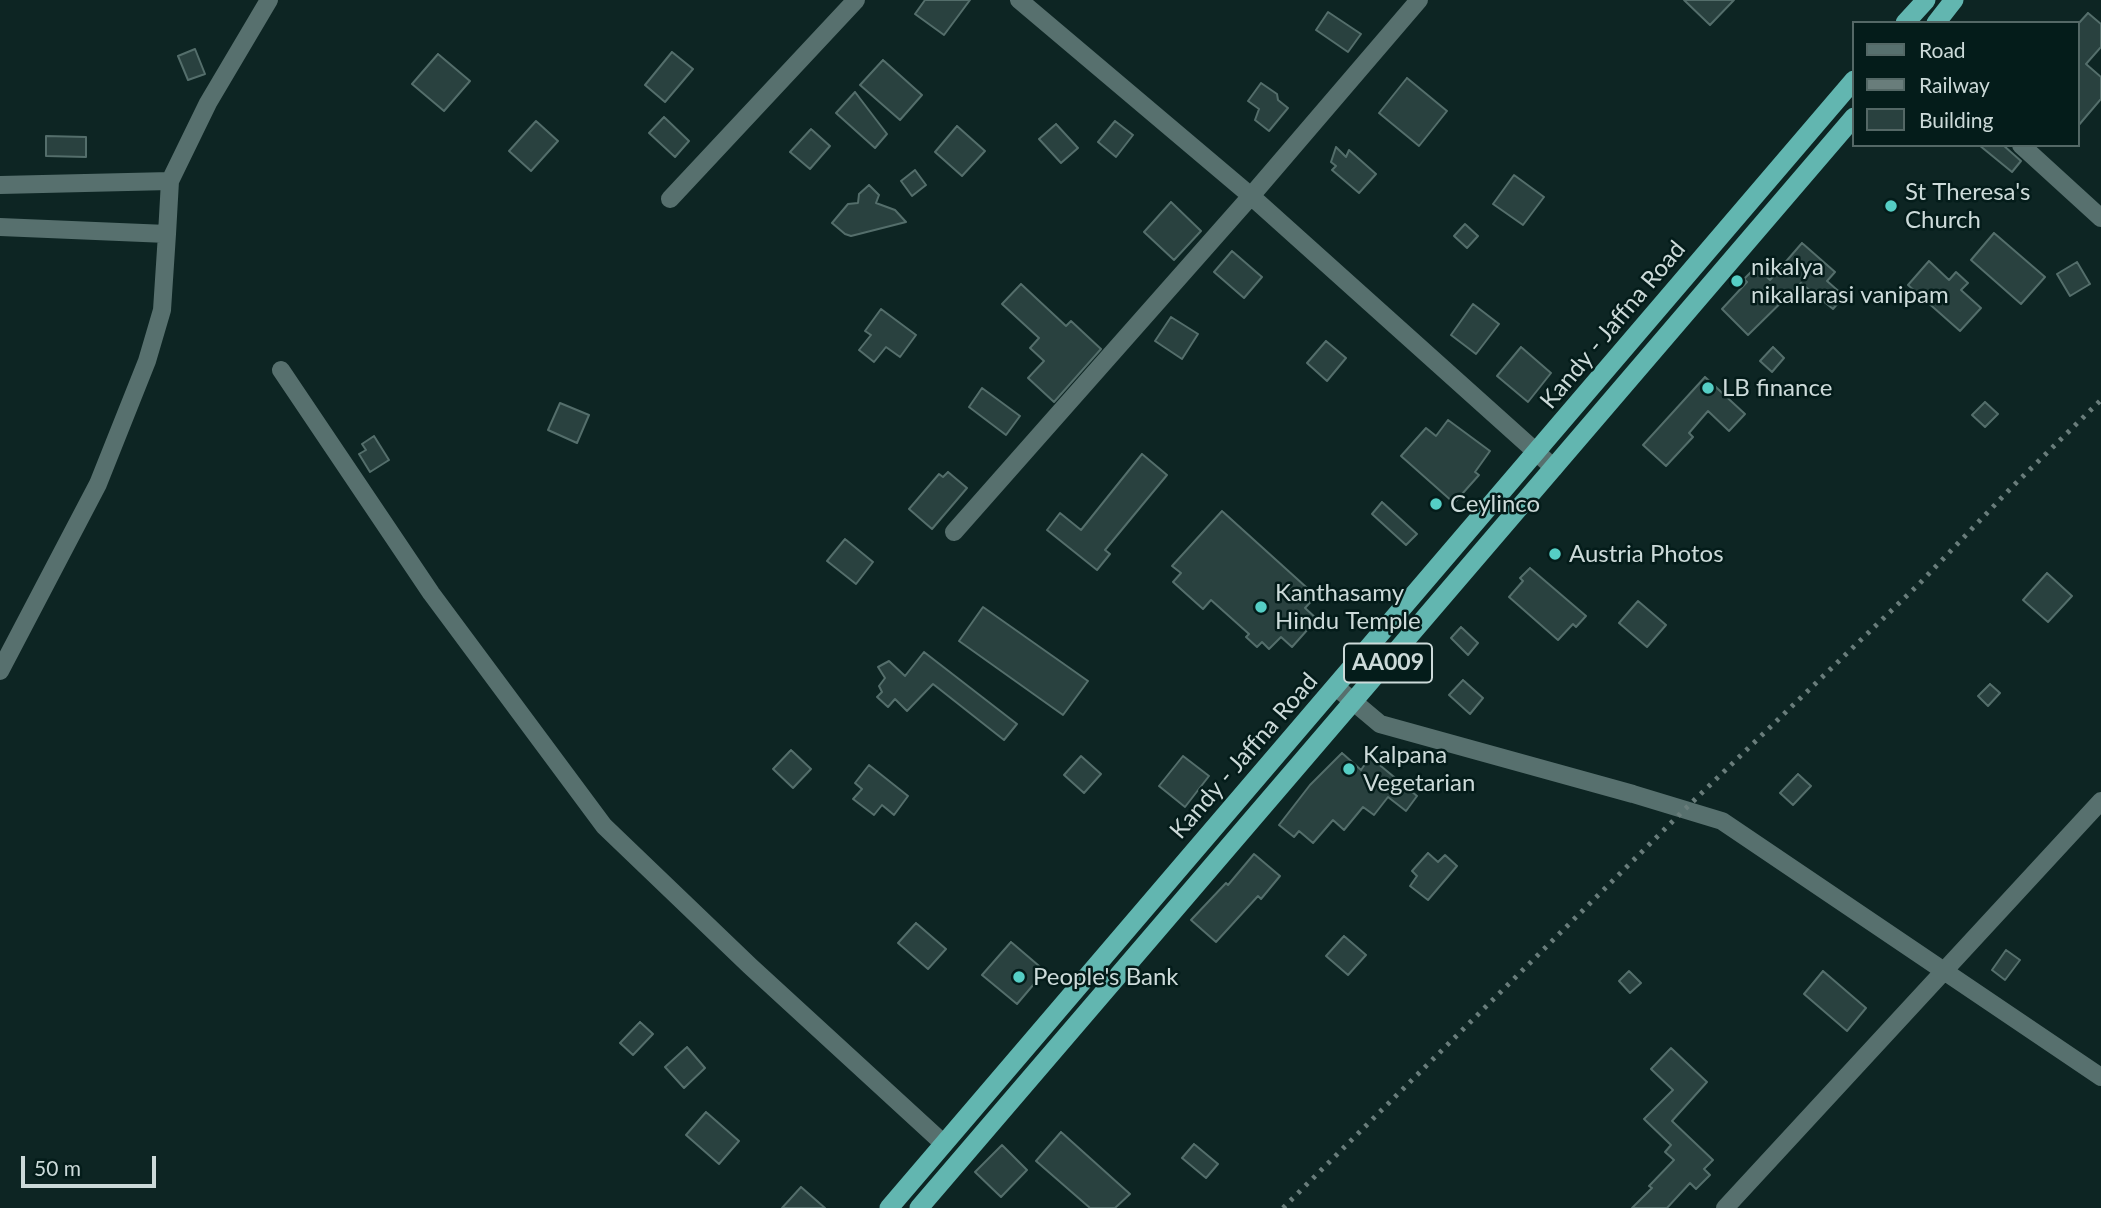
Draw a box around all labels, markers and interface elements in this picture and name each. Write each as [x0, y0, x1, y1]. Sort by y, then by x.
legend [1853, 21, 2080, 147]
text: Road [1919, 37, 1966, 62]
text: Railway [1919, 72, 1990, 97]
text: Building [1919, 107, 1994, 132]
place label: St Theresa's Church [1905, 178, 2030, 234]
marker: St Theresa's Church [1883, 198, 1899, 214]
street label: Kandy - Jaffna Road [1534, 235, 1692, 415]
place label: nikalya nikallarasi vanipam [1751, 253, 1949, 309]
marker: nikalya nikallarasi vanipam [1729, 273, 1745, 289]
place label: LB finance [1722, 374, 1832, 402]
marker: LB finance [1700, 380, 1716, 396]
place label: Ceylinco [1450, 490, 1540, 518]
marker: Ceylinco [1428, 496, 1444, 512]
place label: Austria Photos [1569, 540, 1724, 568]
marker: Austria Photos [1547, 546, 1563, 562]
place label: Kanthasamy Hindu Temple [1275, 579, 1421, 635]
marker: Kanthasamy Hindu Temple [1253, 599, 1269, 615]
road number: AA009 [1344, 643, 1432, 682]
street label: Kandy - Jaffna Road [1164, 667, 1324, 845]
place label: Kalpana Vegetarian [1363, 741, 1475, 797]
marker: Kalpana Vegetarian [1341, 761, 1357, 777]
place label: People's Bank [1033, 963, 1178, 991]
marker: People's Bank [1011, 969, 1027, 985]
scale bar [24, 1142, 159, 1186]
text: 50 m [34, 1155, 81, 1180]

